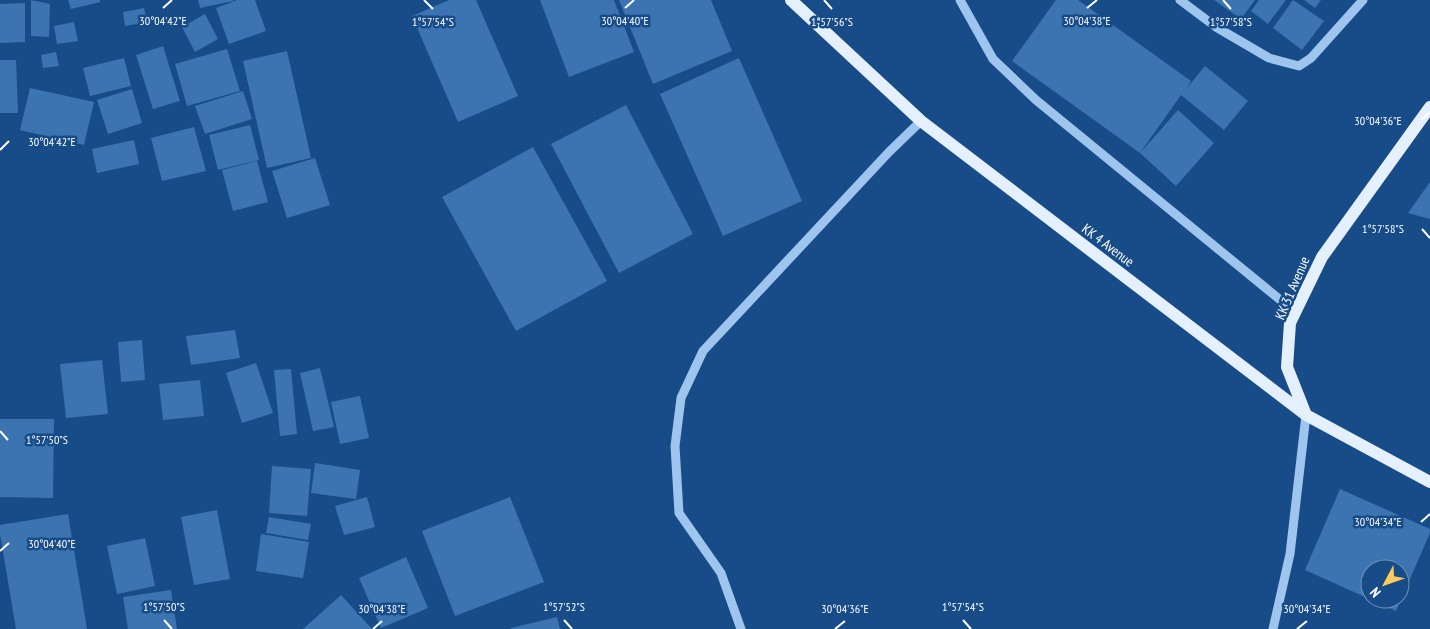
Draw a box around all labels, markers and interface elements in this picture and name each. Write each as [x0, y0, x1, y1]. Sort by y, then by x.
text: 30°04'42"E [139, 13, 187, 28]
text: 30°04'40"E [601, 13, 649, 28]
text: 30°04'38"E [1063, 13, 1111, 28]
text: 1°57'54"S [412, 14, 454, 29]
text: 1°57'56"S [811, 14, 853, 29]
text: 1°57'58"S [1210, 14, 1252, 29]
text: 30°04'36"E [1354, 113, 1402, 128]
text: 30°04'42"E [28, 134, 76, 149]
street label: KK 4 Avenue [1078, 220, 1138, 271]
text: 1°57'58"S [1362, 221, 1404, 236]
street label: KK 31 Avenue [1271, 253, 1313, 322]
text: 1°57'50"S [26, 432, 68, 447]
text: 30°04'34"E [1354, 514, 1402, 529]
text: 30°04'40"E [28, 536, 76, 551]
north arrow [1360, 559, 1410, 609]
text: N [1366, 584, 1384, 601]
text: 1°57'50"S [143, 599, 185, 614]
text: 1°57'52"S [543, 599, 585, 614]
text: 1°57'54"S [942, 599, 984, 614]
text: 30°04'38"E [358, 601, 406, 616]
text: 30°04'36"E [821, 601, 869, 616]
text: 30°04'34"E [1283, 601, 1331, 616]

